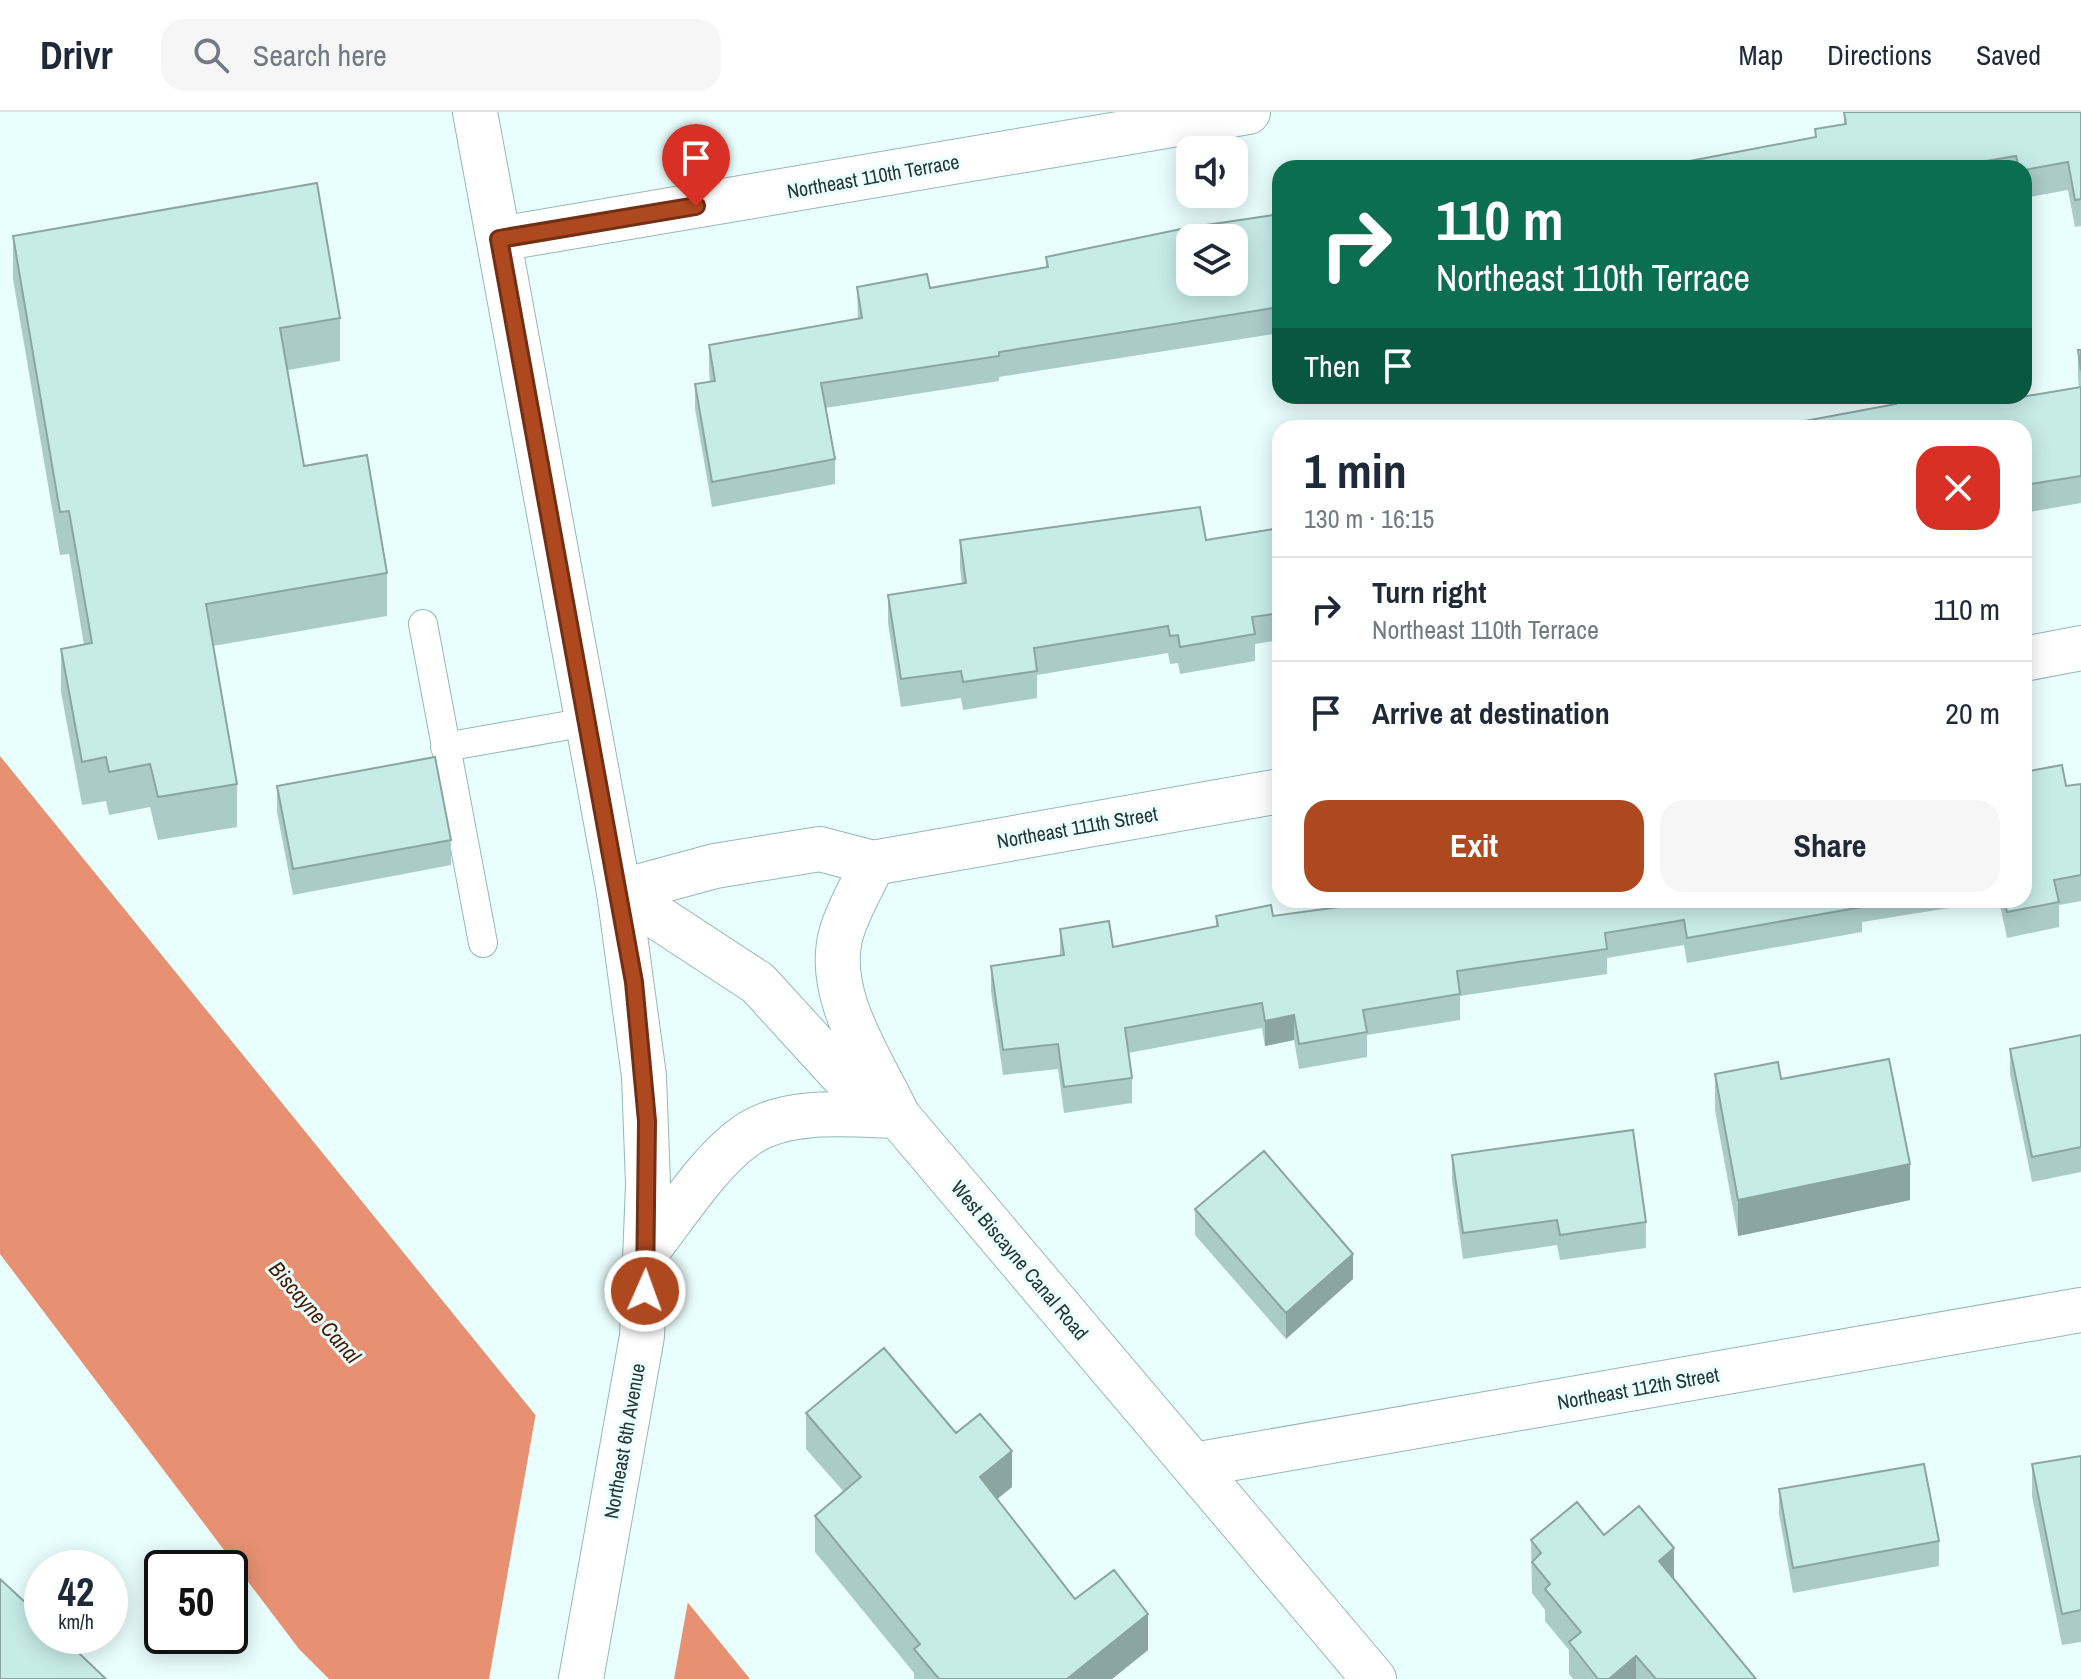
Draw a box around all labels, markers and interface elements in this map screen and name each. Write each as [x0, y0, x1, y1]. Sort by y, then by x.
search box [161, 19, 721, 91]
text: Drivr [40, 30, 113, 81]
icon: search [189, 33, 233, 77]
text: Search here [253, 35, 387, 75]
text: Map [1739, 36, 1783, 74]
text: Directions [1827, 36, 1932, 74]
text: Saved [1976, 36, 2041, 74]
pin [662, 124, 730, 206]
icon: arrive [674, 136, 718, 180]
map controls [1176, 136, 1248, 296]
button: sound [1176, 136, 1248, 208]
street label: Northeast 110th Terrace [785, 148, 961, 204]
text: 110 m [1436, 182, 1564, 257]
icon: right [1304, 192, 1408, 296]
button: layers [1176, 224, 1248, 296]
text: Northeast 110th Terrace [1436, 254, 1750, 302]
icon: arrive [1376, 344, 1420, 388]
text: Then [1304, 346, 1360, 386]
text: 1 min [1304, 438, 1407, 503]
button: close [1916, 446, 2000, 530]
text: 130 m · 16:15 [1304, 501, 1434, 536]
text: Turn right [1372, 572, 1486, 612]
icon: right [1304, 587, 1348, 631]
text: 110 m [1933, 589, 2000, 629]
text: Northeast 110th Terrace [1372, 612, 1599, 647]
icon: arrive [1304, 691, 1348, 735]
text: Arrive at destination [1372, 693, 1610, 733]
text: 20 m [1945, 693, 2000, 733]
street label: Northeast 111th Street [995, 800, 1160, 854]
button: Exit [1304, 800, 1644, 892]
button: Share [1660, 800, 2000, 892]
street label: West Biscayne Canal Road [945, 1175, 1095, 1345]
position arrow [603, 1249, 687, 1333]
water label: Biscayne Canal [262, 1254, 368, 1370]
street label: Northeast 112th Street [1555, 1360, 1721, 1416]
street label: Northeast 6th Avenue [597, 1361, 651, 1521]
speed limit sign: 50 [144, 1550, 248, 1654]
text: 42 [58, 1565, 94, 1618]
text: km/h [58, 1608, 94, 1635]

